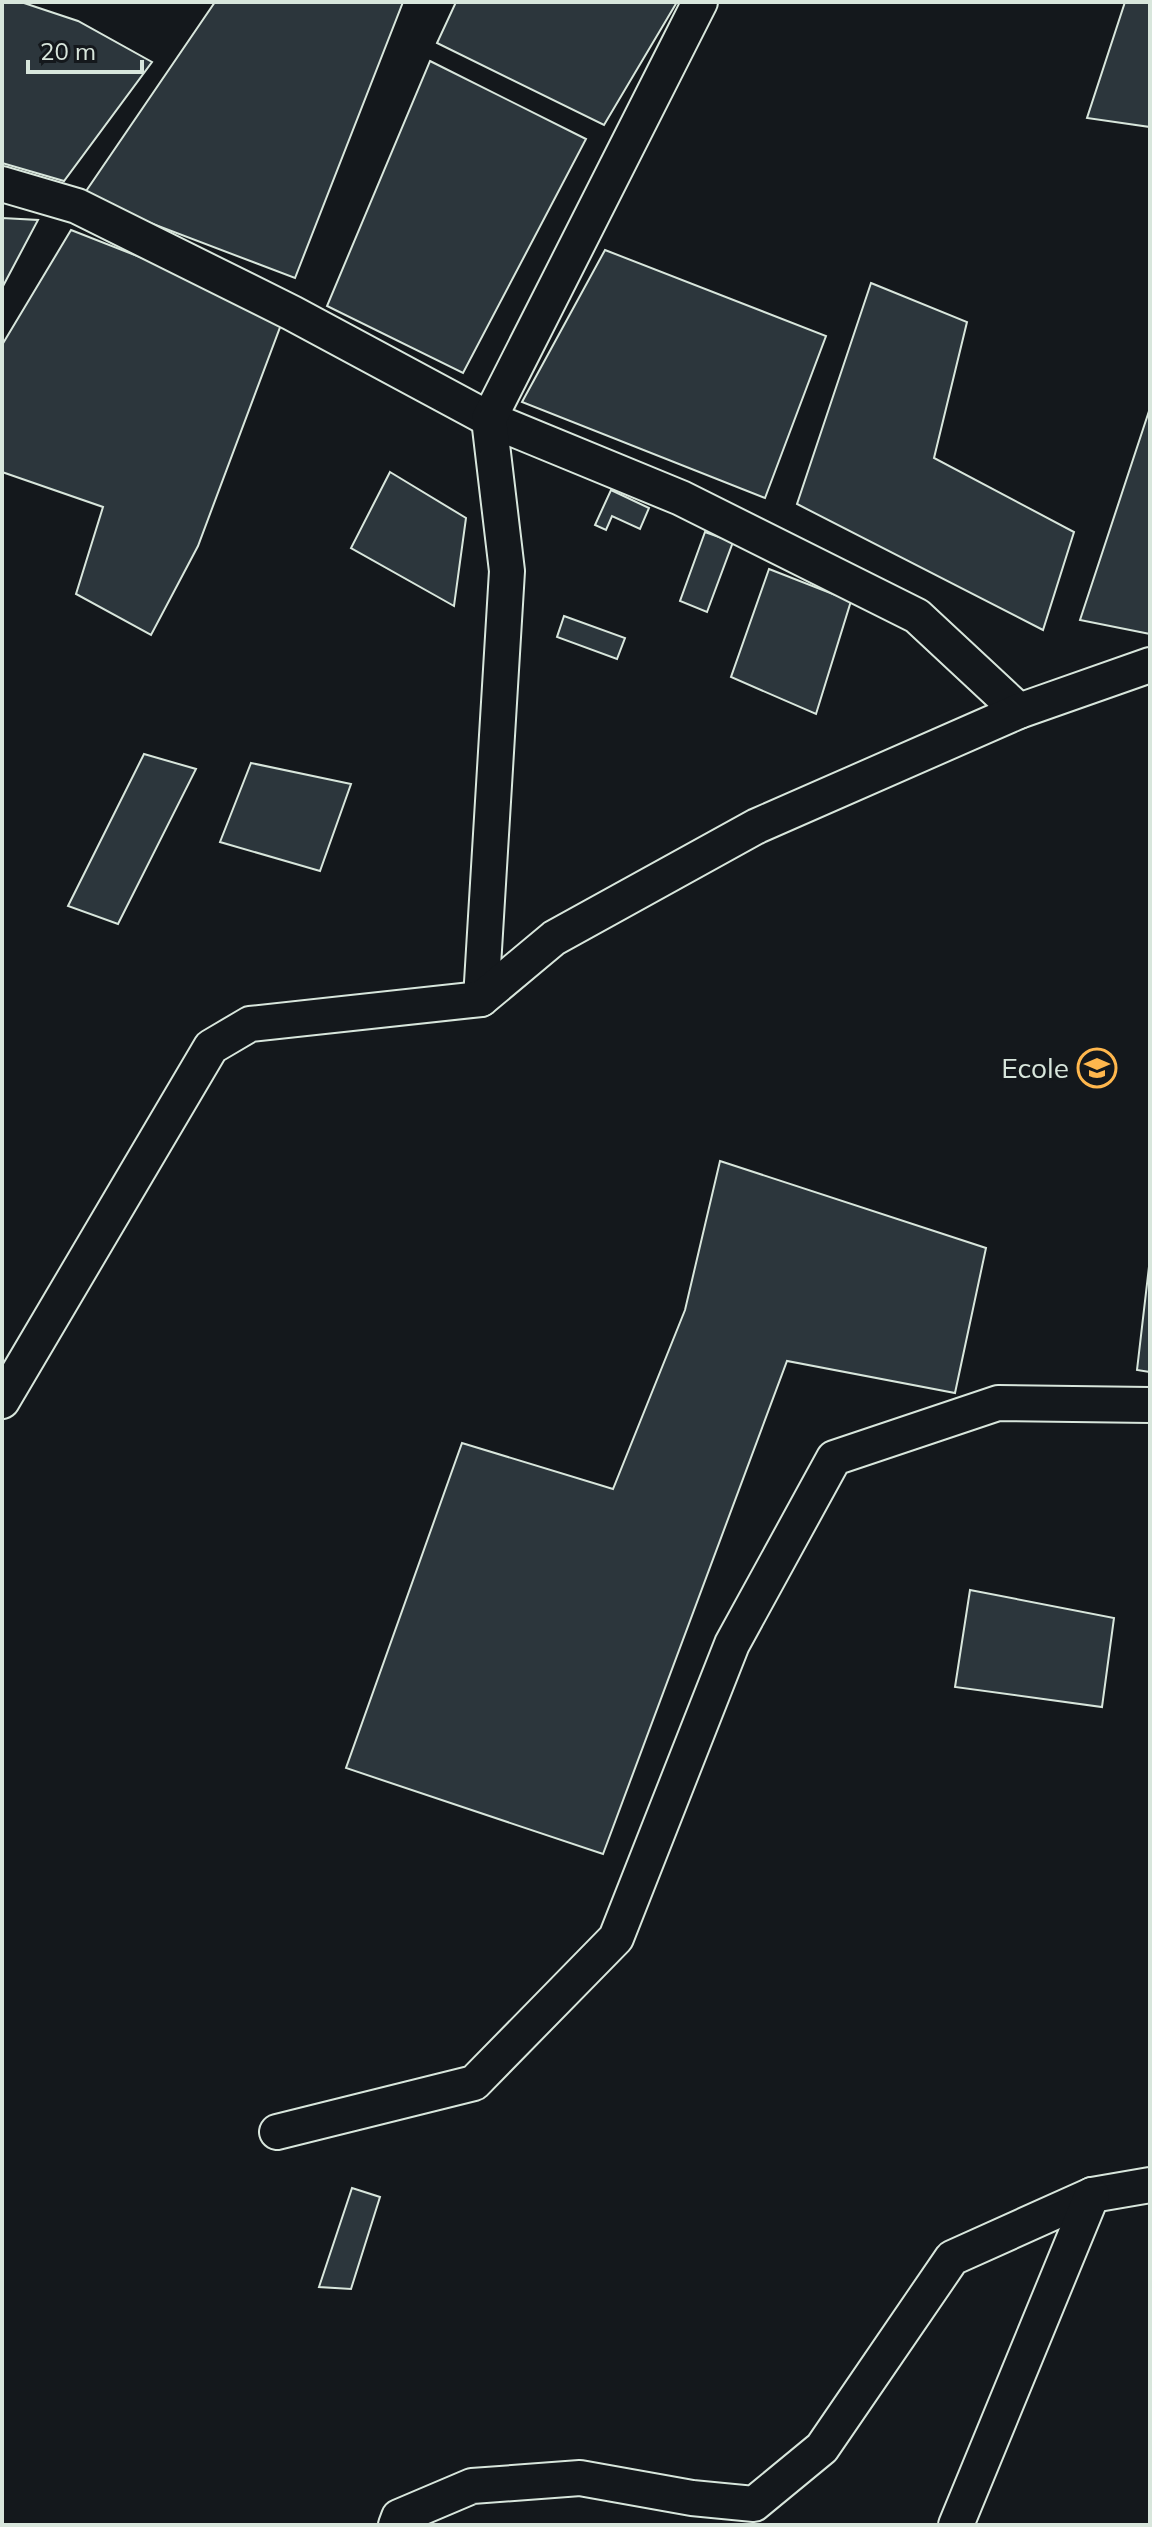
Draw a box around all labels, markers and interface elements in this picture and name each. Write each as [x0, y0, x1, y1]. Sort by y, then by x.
scale bar [28, 24, 142, 74]
text: 20 m [40, 36, 96, 66]
school or university icon: Ecole [1076, 1047, 1118, 1089]
place label: Ecole [1001, 1050, 1069, 1085]

